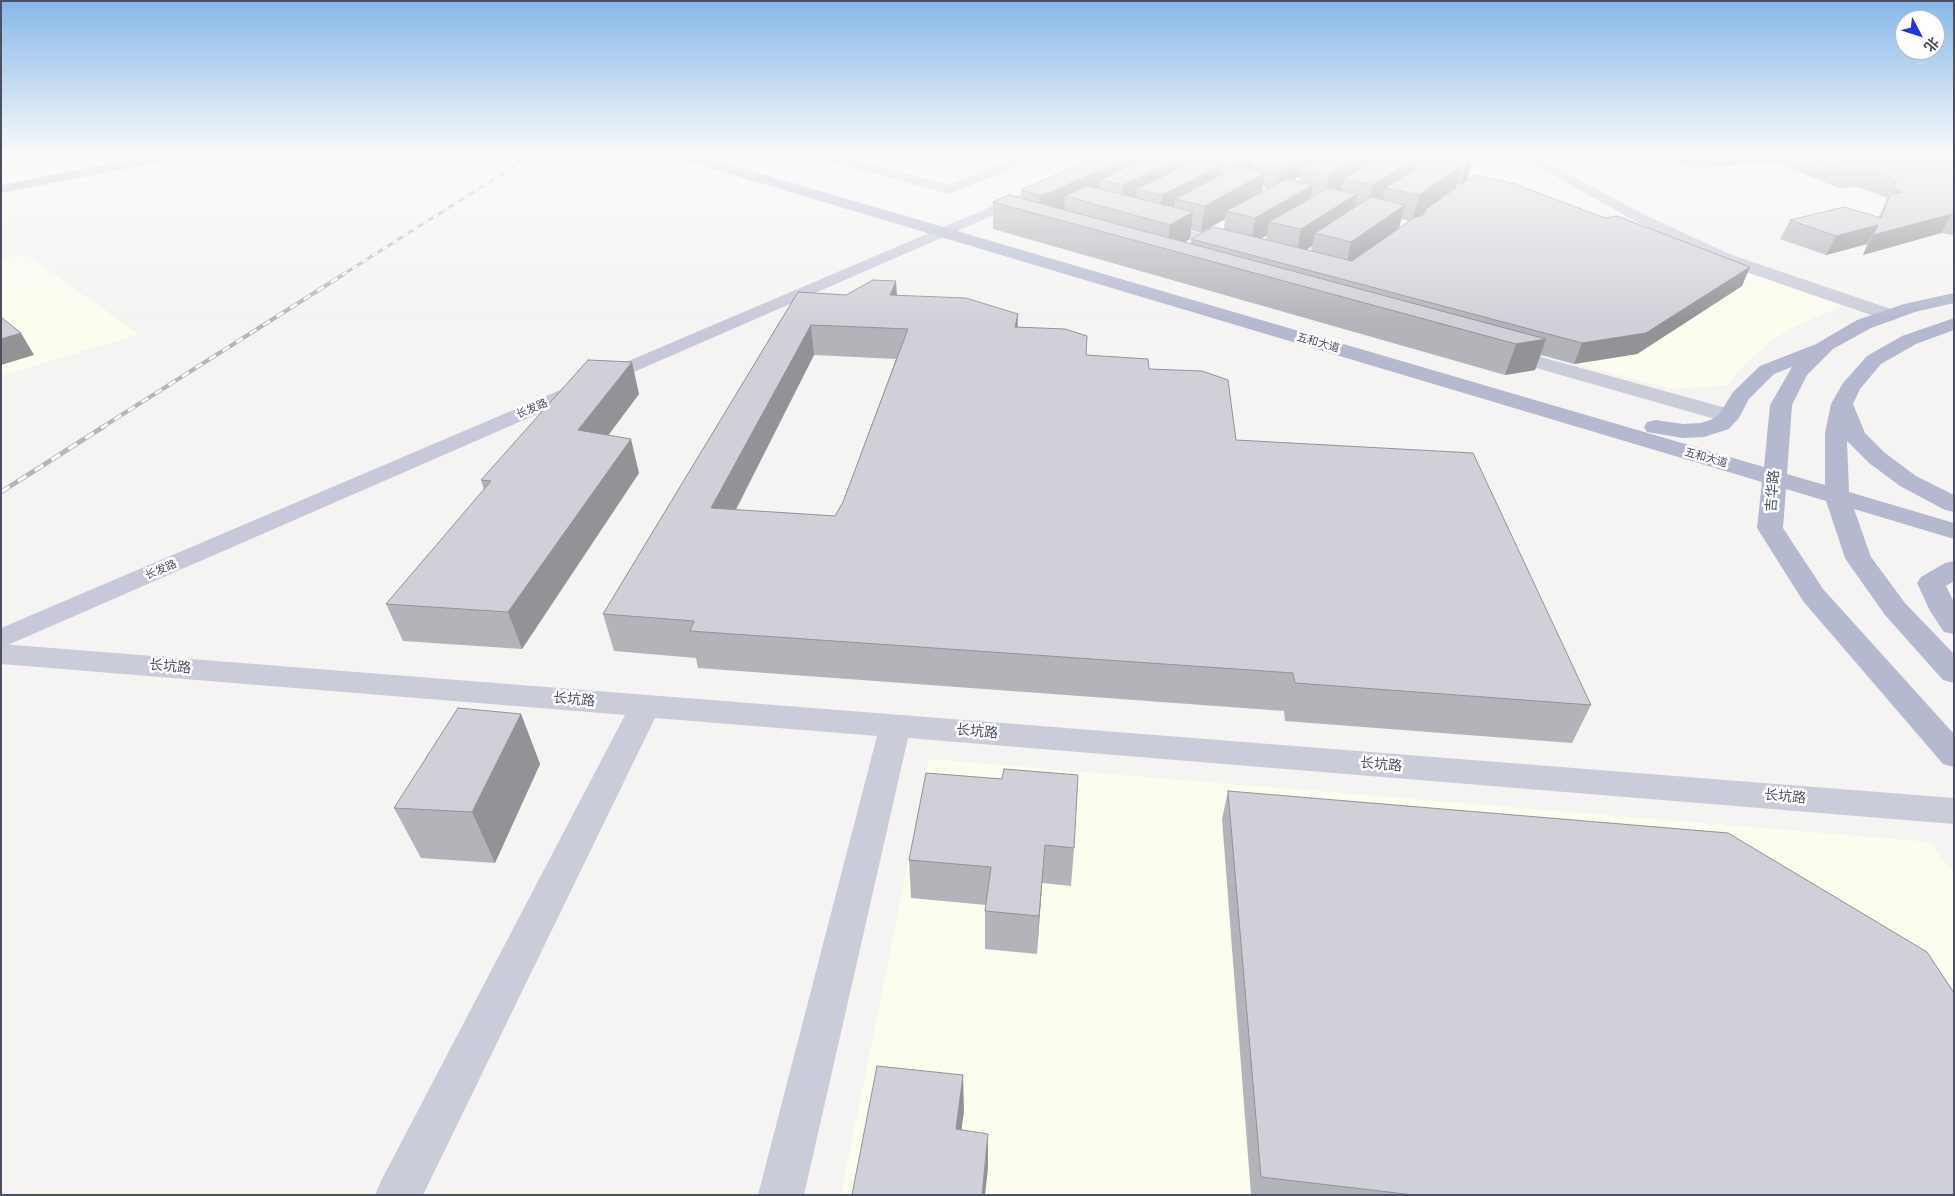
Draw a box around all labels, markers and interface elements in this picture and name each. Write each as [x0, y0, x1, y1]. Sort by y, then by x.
north arrow [1895, 10, 1945, 60]
text: 北 [1920, 33, 1942, 55]
street label: 五和大道 [1295, 331, 1341, 355]
street label: 长发路 [514, 396, 550, 422]
street label: 五和大道 [1683, 446, 1729, 470]
street label: 吉华路 [1763, 469, 1783, 513]
street label: 长发路 [143, 557, 179, 583]
street label: 长坑路 [148, 657, 192, 677]
street label: 长坑路 [552, 690, 596, 710]
street label: 长坑路 [955, 722, 999, 742]
street label: 长坑路 [1359, 755, 1403, 775]
street label: 长坑路 [1763, 787, 1807, 807]

